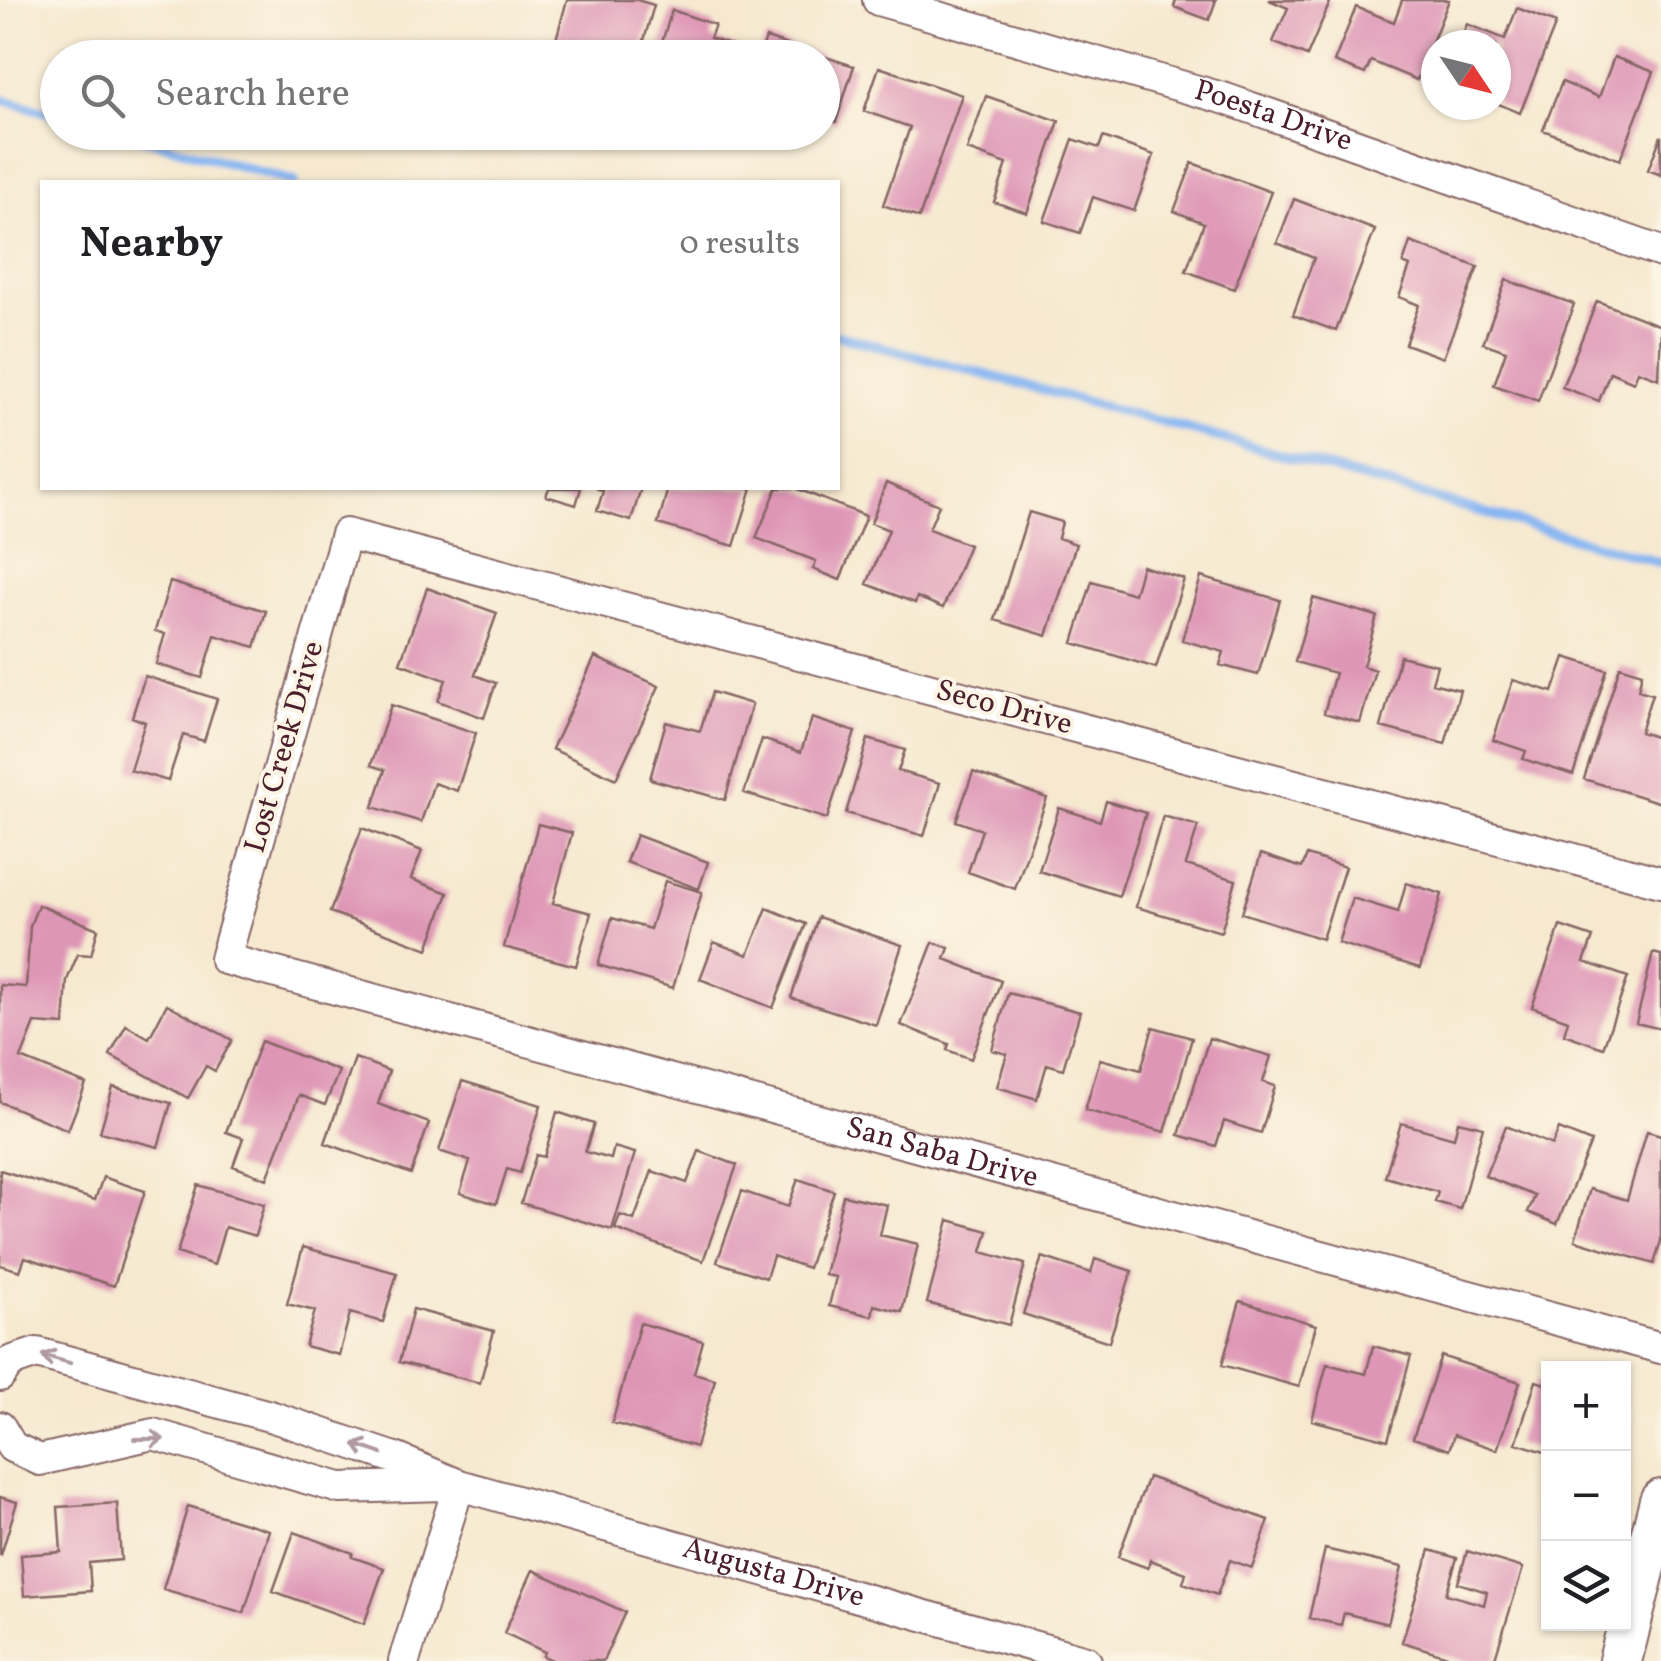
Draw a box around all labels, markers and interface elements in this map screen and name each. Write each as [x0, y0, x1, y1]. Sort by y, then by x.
north arrow [1421, 30, 1511, 120]
search box [40, 40, 840, 150]
icon: search [75, 68, 130, 123]
text: Search here [155, 69, 350, 122]
street label: Poesta Drive [1189, 70, 1358, 163]
text: Nearby [80, 216, 223, 275]
text: 0 results [680, 223, 800, 267]
street label: Lost Creek Drive [235, 636, 335, 858]
street label: Seco Drive [931, 670, 1077, 746]
street label: San Saba Drive [841, 1107, 1043, 1199]
one-way arrow [41, 1348, 72, 1367]
map controls [1541, 1361, 1631, 1631]
button: + [1541, 1361, 1631, 1451]
one-way arrow [132, 1430, 165, 1448]
one-way arrow [353, 1439, 385, 1457]
button: − [1541, 1451, 1631, 1541]
street label: Augusta Drive [678, 1528, 869, 1619]
button: layers [1541, 1541, 1631, 1631]

